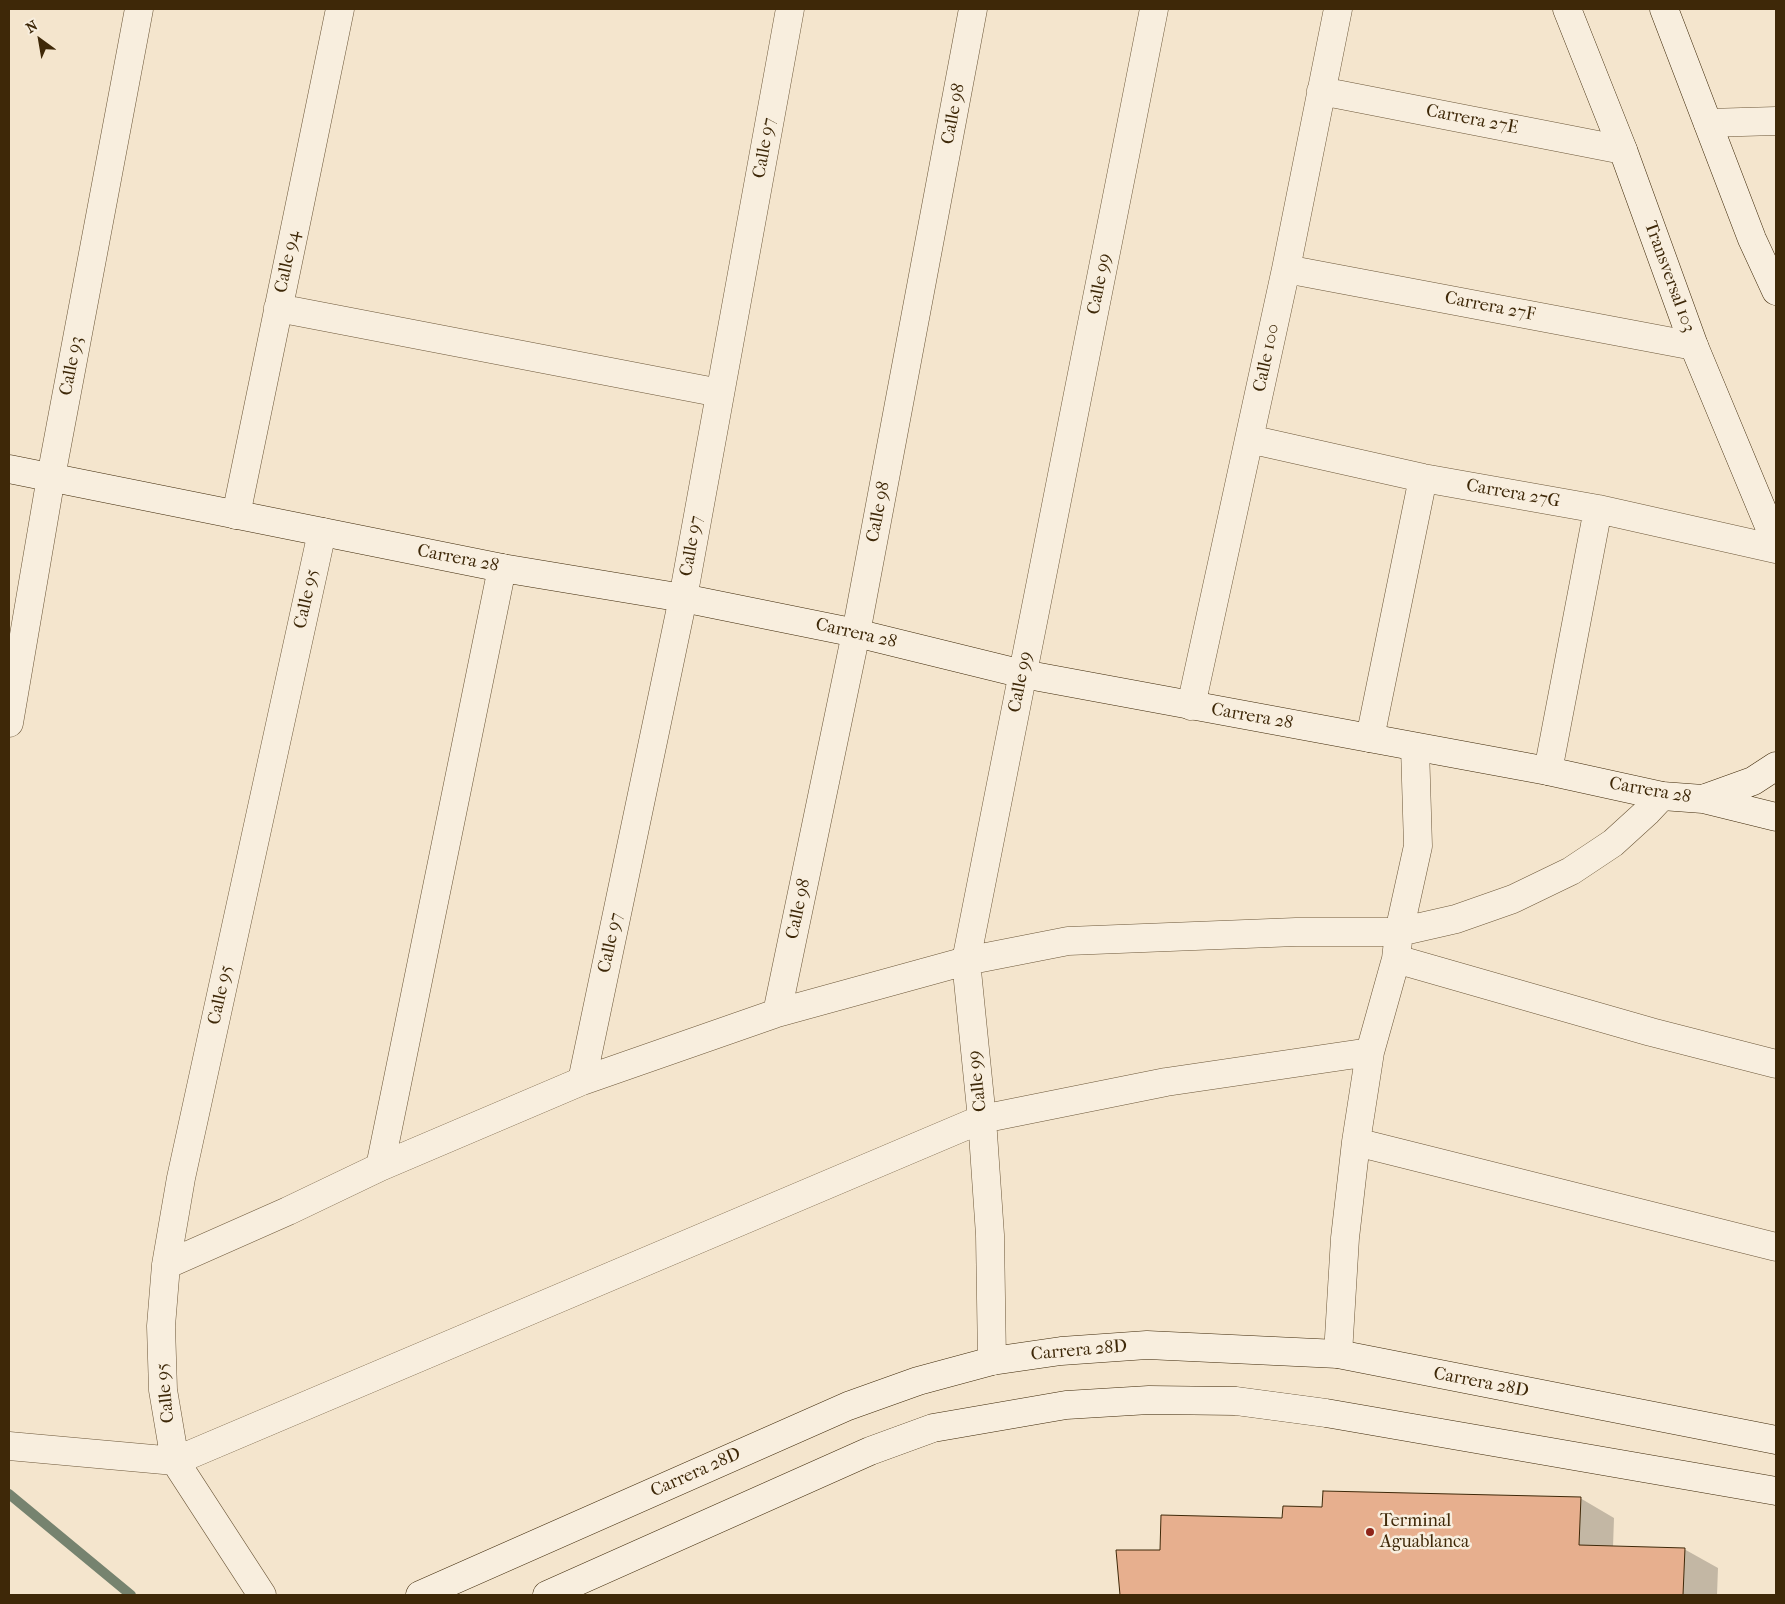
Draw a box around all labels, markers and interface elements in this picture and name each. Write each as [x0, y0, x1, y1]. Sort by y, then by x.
north arrow [15, 15, 65, 65]
text: N [23, 17, 41, 37]
street label: Calle 98 [938, 82, 970, 146]
street label: Carrera 27E [1424, 100, 1520, 140]
street label: Calle 97 [749, 116, 781, 180]
street label: Transversal 103 [1639, 219, 1699, 335]
street label: Calle 94 [271, 229, 305, 295]
street label: Calle 99 [1083, 252, 1117, 316]
street label: Carrera 27F [1443, 288, 1537, 326]
street label: Calle 100 [1249, 322, 1285, 394]
street label: Calle 93 [56, 335, 88, 397]
street label: Carrera 27G [1464, 475, 1562, 513]
street label: Calle 98 [863, 480, 895, 544]
street label: Calle 97 [676, 514, 708, 578]
street label: Carrera 28 [415, 541, 501, 577]
street label: Calle 95 [290, 567, 324, 631]
street label: Carrera 28 [813, 614, 899, 654]
street label: Calle 99 [1004, 650, 1038, 714]
street label: Carrera 28 [1209, 699, 1295, 735]
street label: Carrera 28 [1607, 773, 1693, 809]
street label: Calle 98 [782, 877, 816, 941]
street label: Calle 97 [594, 911, 628, 975]
street label: Calle 95 [204, 963, 238, 1027]
street label: Calle 99 [964, 1049, 992, 1113]
street label: Carrera 28D [1030, 1336, 1128, 1366]
street label: Calle 95 [152, 1362, 180, 1424]
street label: Carrera 28D [1432, 1363, 1530, 1403]
street label: Carrera 28D [648, 1444, 744, 1502]
place label: Terminal Aguablanca [1380, 1511, 1469, 1554]
marker: Terminal Aguablanca [1364, 1526, 1376, 1538]

